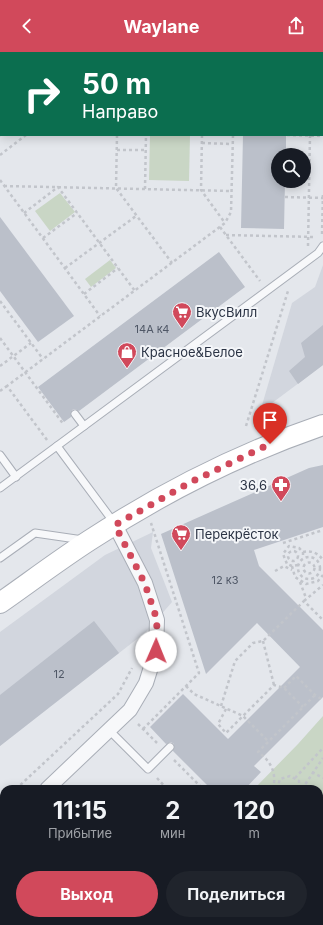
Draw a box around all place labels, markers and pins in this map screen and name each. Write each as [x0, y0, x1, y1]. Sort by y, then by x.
supermarket icon: ВкусВилл [171, 301, 193, 329]
place label: ВкусВилл [196, 304, 257, 320]
shop icon: Красное&Белое [116, 341, 138, 369]
place label: Красное&Белое [141, 344, 243, 360]
pin [253, 403, 287, 444]
pharmacy icon: 36,6 [270, 474, 292, 502]
place label: 36,6 [240, 477, 267, 493]
supermarket icon: Перекрёсток [170, 523, 192, 551]
place label: Перекрёсток [195, 526, 278, 542]

